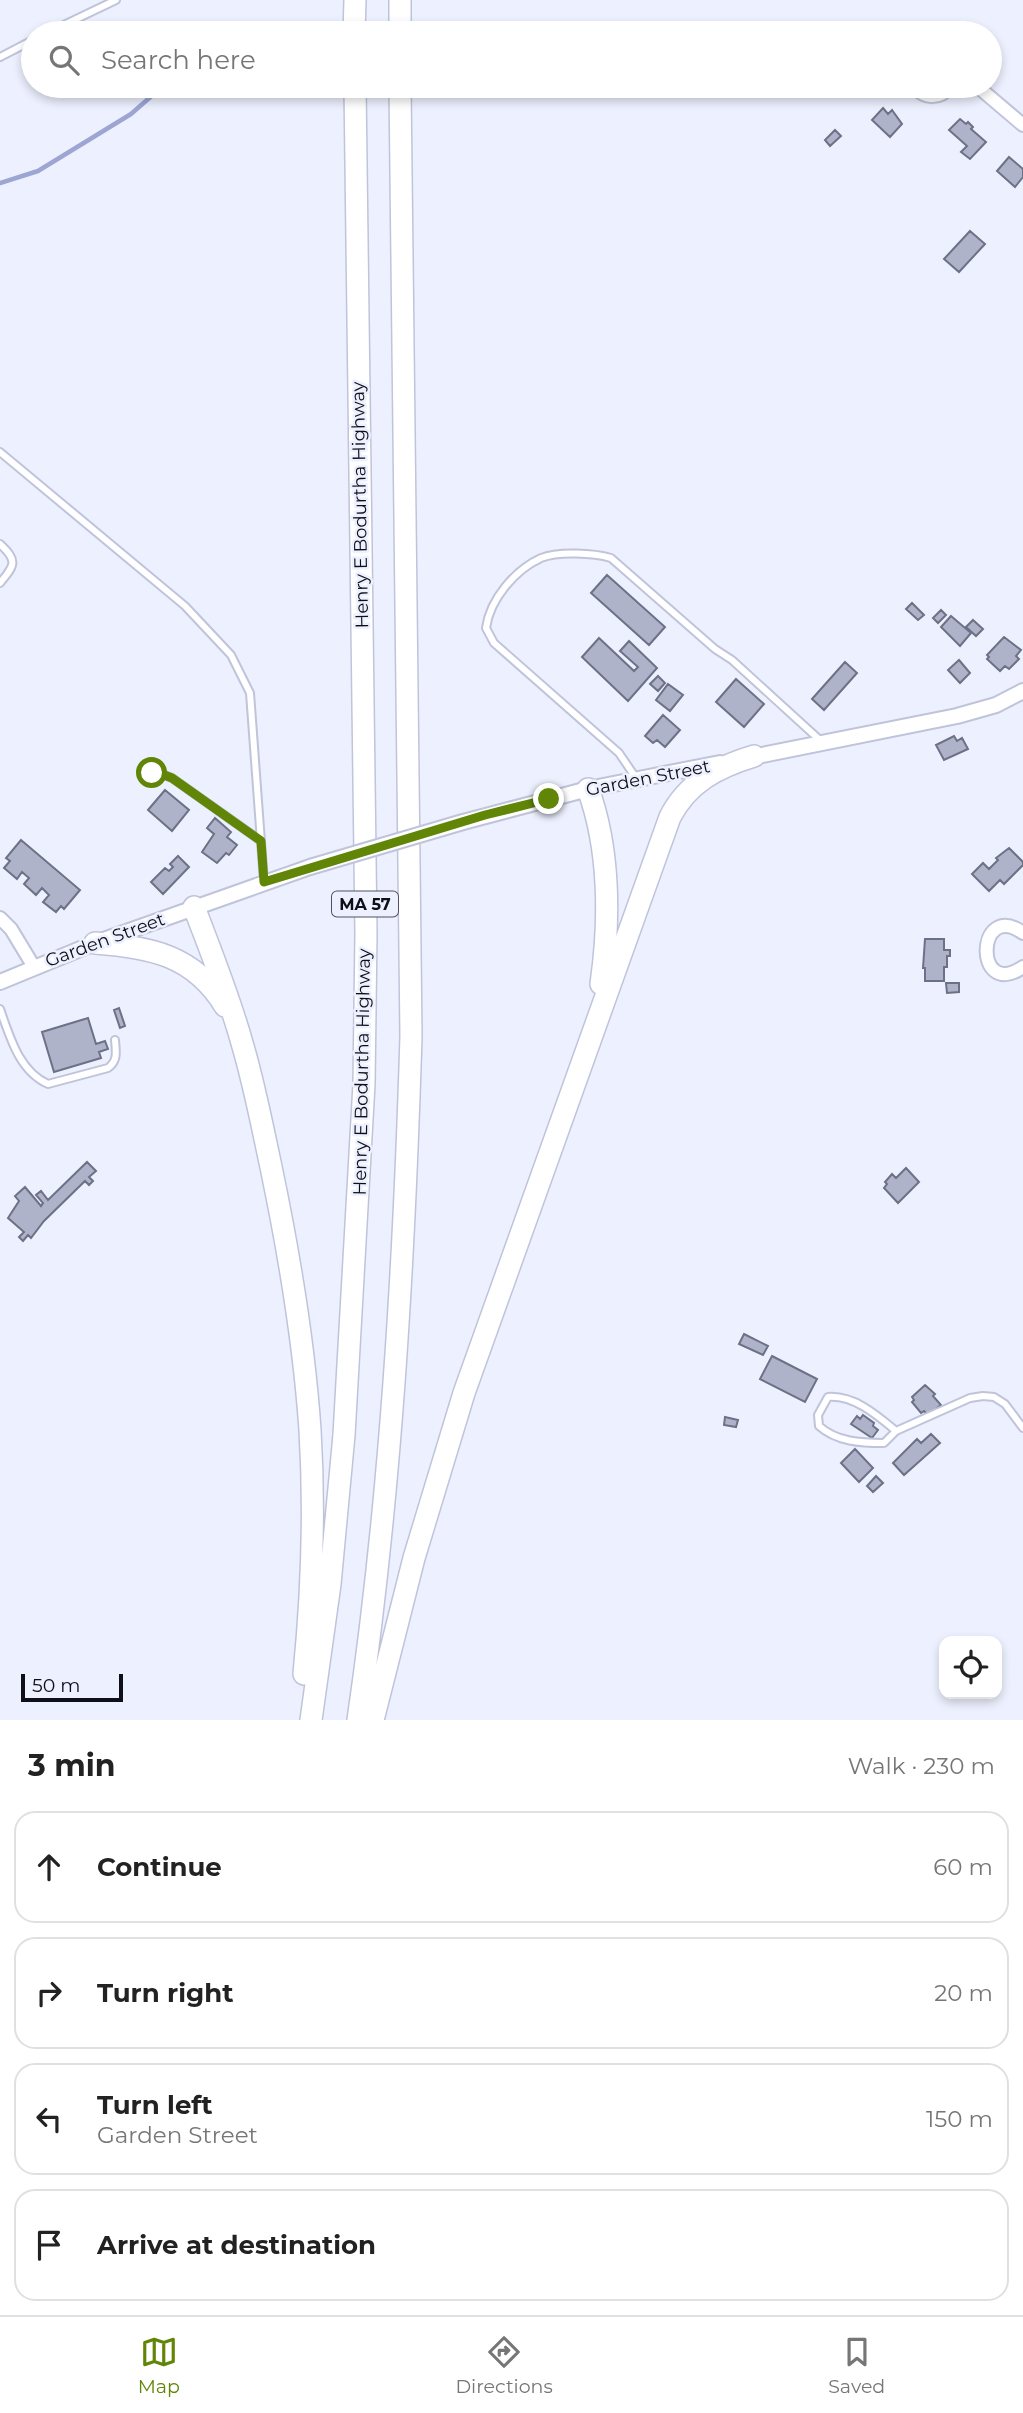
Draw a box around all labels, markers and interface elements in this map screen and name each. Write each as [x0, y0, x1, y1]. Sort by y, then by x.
search box [21, 21, 1002, 98]
icon: search [45, 41, 83, 79]
text: Search here [101, 44, 256, 76]
street label: Henry E Bodurtha Highway [347, 381, 373, 629]
street label: Garden Street [584, 755, 712, 801]
route start [136, 757, 167, 788]
route end [533, 783, 564, 814]
road number: MA 57 [332, 891, 398, 916]
street label: Garden Street [42, 908, 168, 972]
street label: Henry E Bodurtha Highway [349, 948, 375, 1196]
map controls [939, 1636, 1002, 1699]
button: locate [939, 1636, 1002, 1699]
scale bar [21, 1671, 122, 1703]
text: 50 m [32, 1674, 80, 1697]
text: 3 min [28, 1747, 115, 1784]
text: Walk · 230 m [848, 1752, 995, 1780]
icon: ahead [30, 1848, 68, 1886]
text: Continue [97, 1851, 222, 1883]
text: 60 m [933, 1853, 993, 1881]
icon: right [30, 1974, 68, 2012]
text: Turn right [97, 1977, 233, 2009]
text: 20 m [934, 1979, 993, 2007]
text: Turn left [97, 2089, 213, 2121]
icon: left [30, 2100, 68, 2138]
text: 150 m [926, 2105, 993, 2133]
text: Garden Street [97, 2121, 258, 2149]
icon: arrive [30, 2226, 68, 2264]
text: Arrive at destination [97, 2229, 376, 2261]
tab: Map [138, 2333, 180, 2398]
tab: Directions [455, 2333, 553, 2398]
tab: Saved [828, 2333, 885, 2398]

